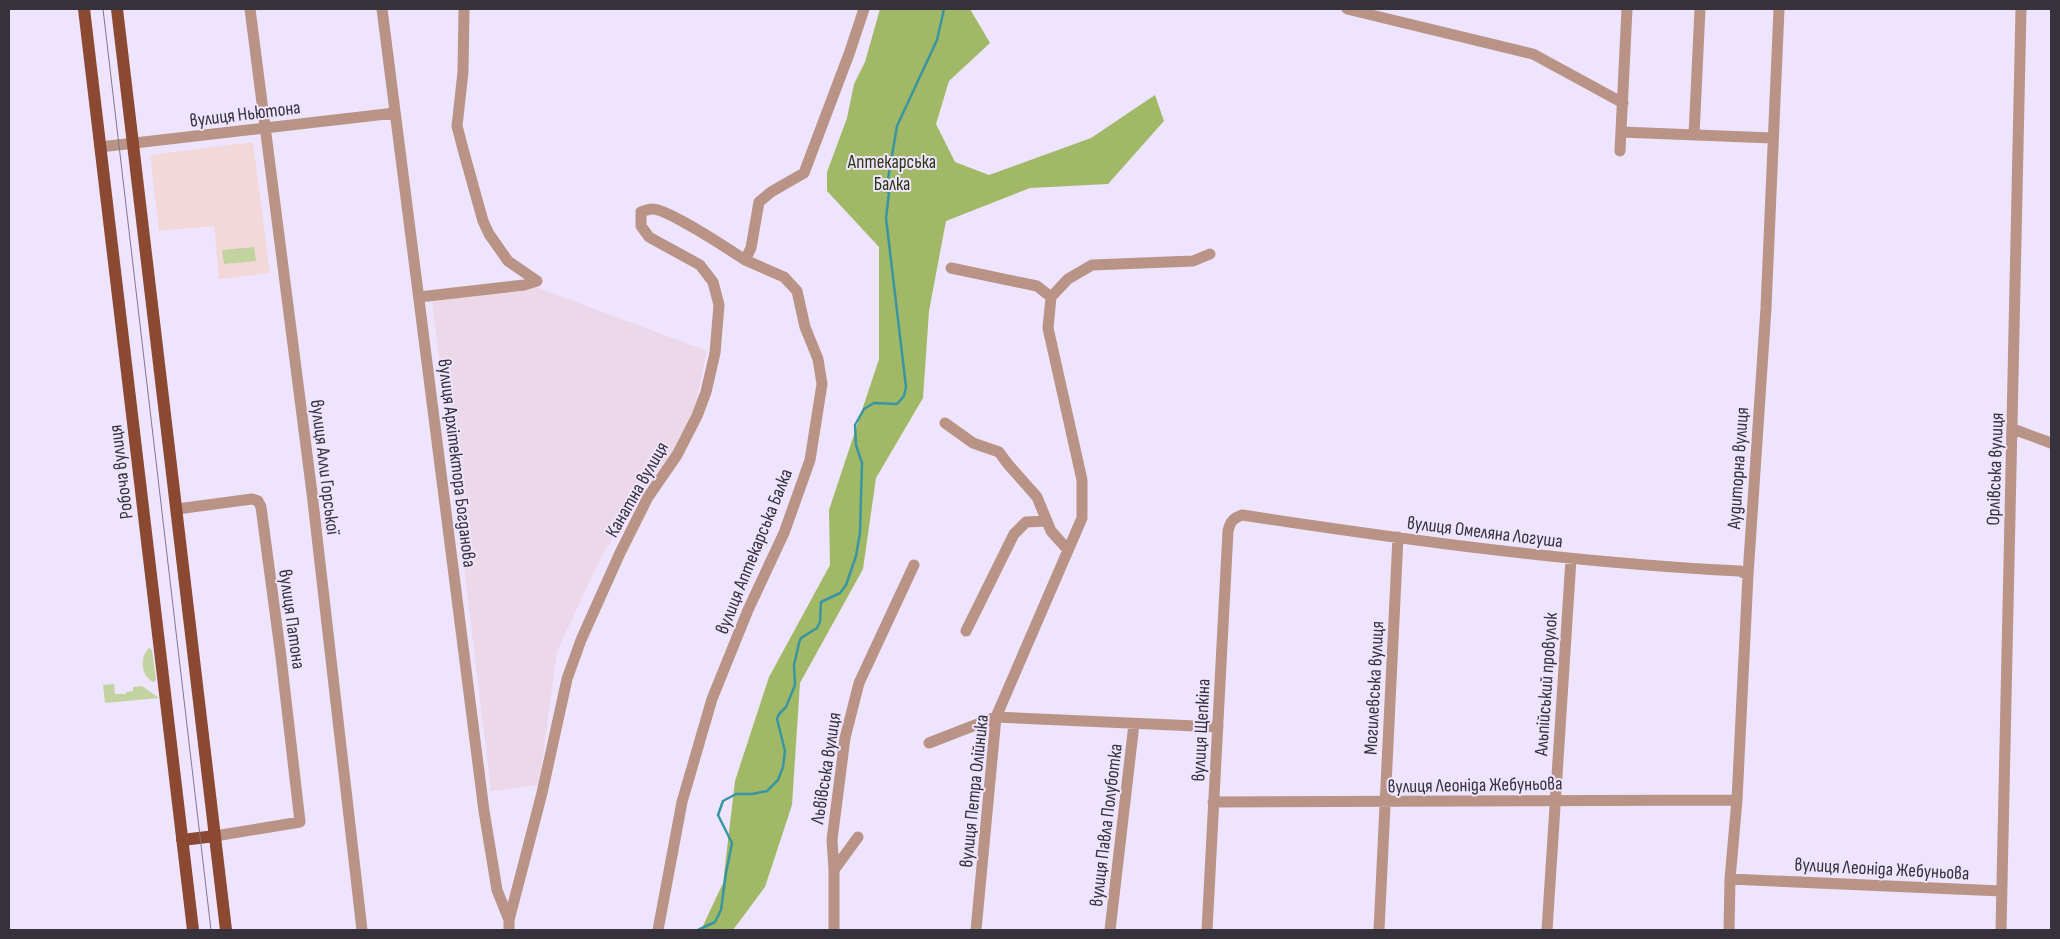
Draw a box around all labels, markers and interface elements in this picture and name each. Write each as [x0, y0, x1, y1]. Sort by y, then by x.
street label: вулиця Ньютона [189, 96, 302, 133]
park label: Аптекарська Балка [847, 151, 936, 196]
street label: вулиця Архітектора Богданова [432, 358, 481, 569]
street label: вулиця Алли Горської [305, 398, 344, 536]
street label: Аудиторна вулиця [1723, 406, 1754, 531]
street label: Орлівська вулиця [1982, 412, 2009, 526]
street label: Робоча вулиця [104, 423, 139, 520]
street label: Канатна вулиця [601, 438, 674, 542]
street label: вулиця Аптекарська Балка [711, 466, 798, 637]
street label: вулиця Омеляна Логуша [1406, 512, 1564, 553]
street label: вулиця Патона [273, 568, 310, 671]
street label: Альпійський провулок [1530, 611, 1563, 758]
street label: Могилевська вулиця [1360, 621, 1389, 756]
street label: вулиця Щепкіна [1187, 678, 1216, 782]
street label: Львівська вулиця [806, 711, 847, 827]
street label: вулиця Петра Олійника [955, 714, 994, 869]
street label: вулиця Павла Полуботка [1085, 742, 1128, 908]
street label: вулиця Леоніда Жебуньова [1387, 772, 1563, 799]
street label: вулиця Леоніда Жебуньова [1794, 853, 1970, 886]

